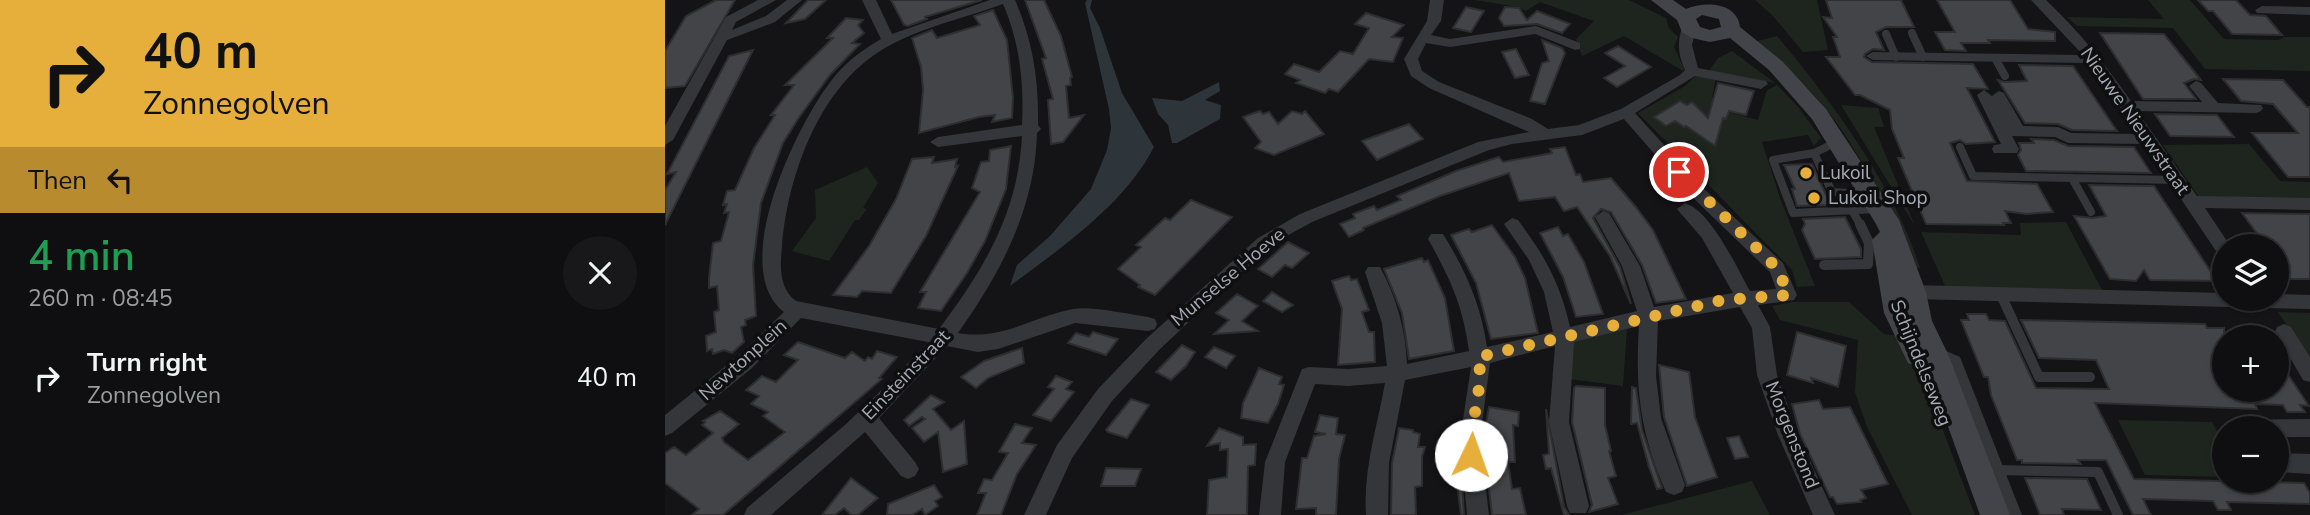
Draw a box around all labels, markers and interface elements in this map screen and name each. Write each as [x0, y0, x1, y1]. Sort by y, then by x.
text: 40 m [143, 18, 258, 85]
icon: right [28, 28, 119, 119]
street label: Nieuwe Nieuwstraat [2074, 42, 2196, 200]
text: Zonnegolven [143, 82, 330, 125]
pin [1649, 142, 1709, 202]
icon: arrive [1660, 153, 1698, 191]
place label: Lukoil [1820, 160, 1871, 186]
icon: left [101, 161, 139, 199]
text: Then [28, 163, 87, 198]
marker: Lukoil [1798, 165, 1814, 181]
place label: Lukoil Shop [1828, 185, 1928, 211]
marker: Lukoil Shop [1806, 190, 1822, 206]
street label: Munselse Hoeve [1165, 222, 1291, 332]
text: 4 min [28, 228, 135, 285]
map controls [2212, 234, 2289, 493]
button: layers [2212, 234, 2289, 311]
button: close [563, 236, 637, 310]
text: 260 m · 08:45 [28, 283, 173, 314]
street label: Schijndelseweg [1884, 296, 1958, 430]
street label: Newtonplein [693, 314, 793, 406]
street label: Einsteinstraat [856, 324, 956, 426]
button: + [2212, 325, 2289, 402]
text: Turn right [87, 345, 206, 380]
icon: right [28, 359, 66, 397]
text: 40 m [577, 360, 637, 395]
street label: Morgenstond [1759, 377, 1825, 493]
text: Zonnegolven [87, 380, 221, 411]
button: − [2212, 416, 2289, 493]
position arrow [1434, 418, 1508, 492]

